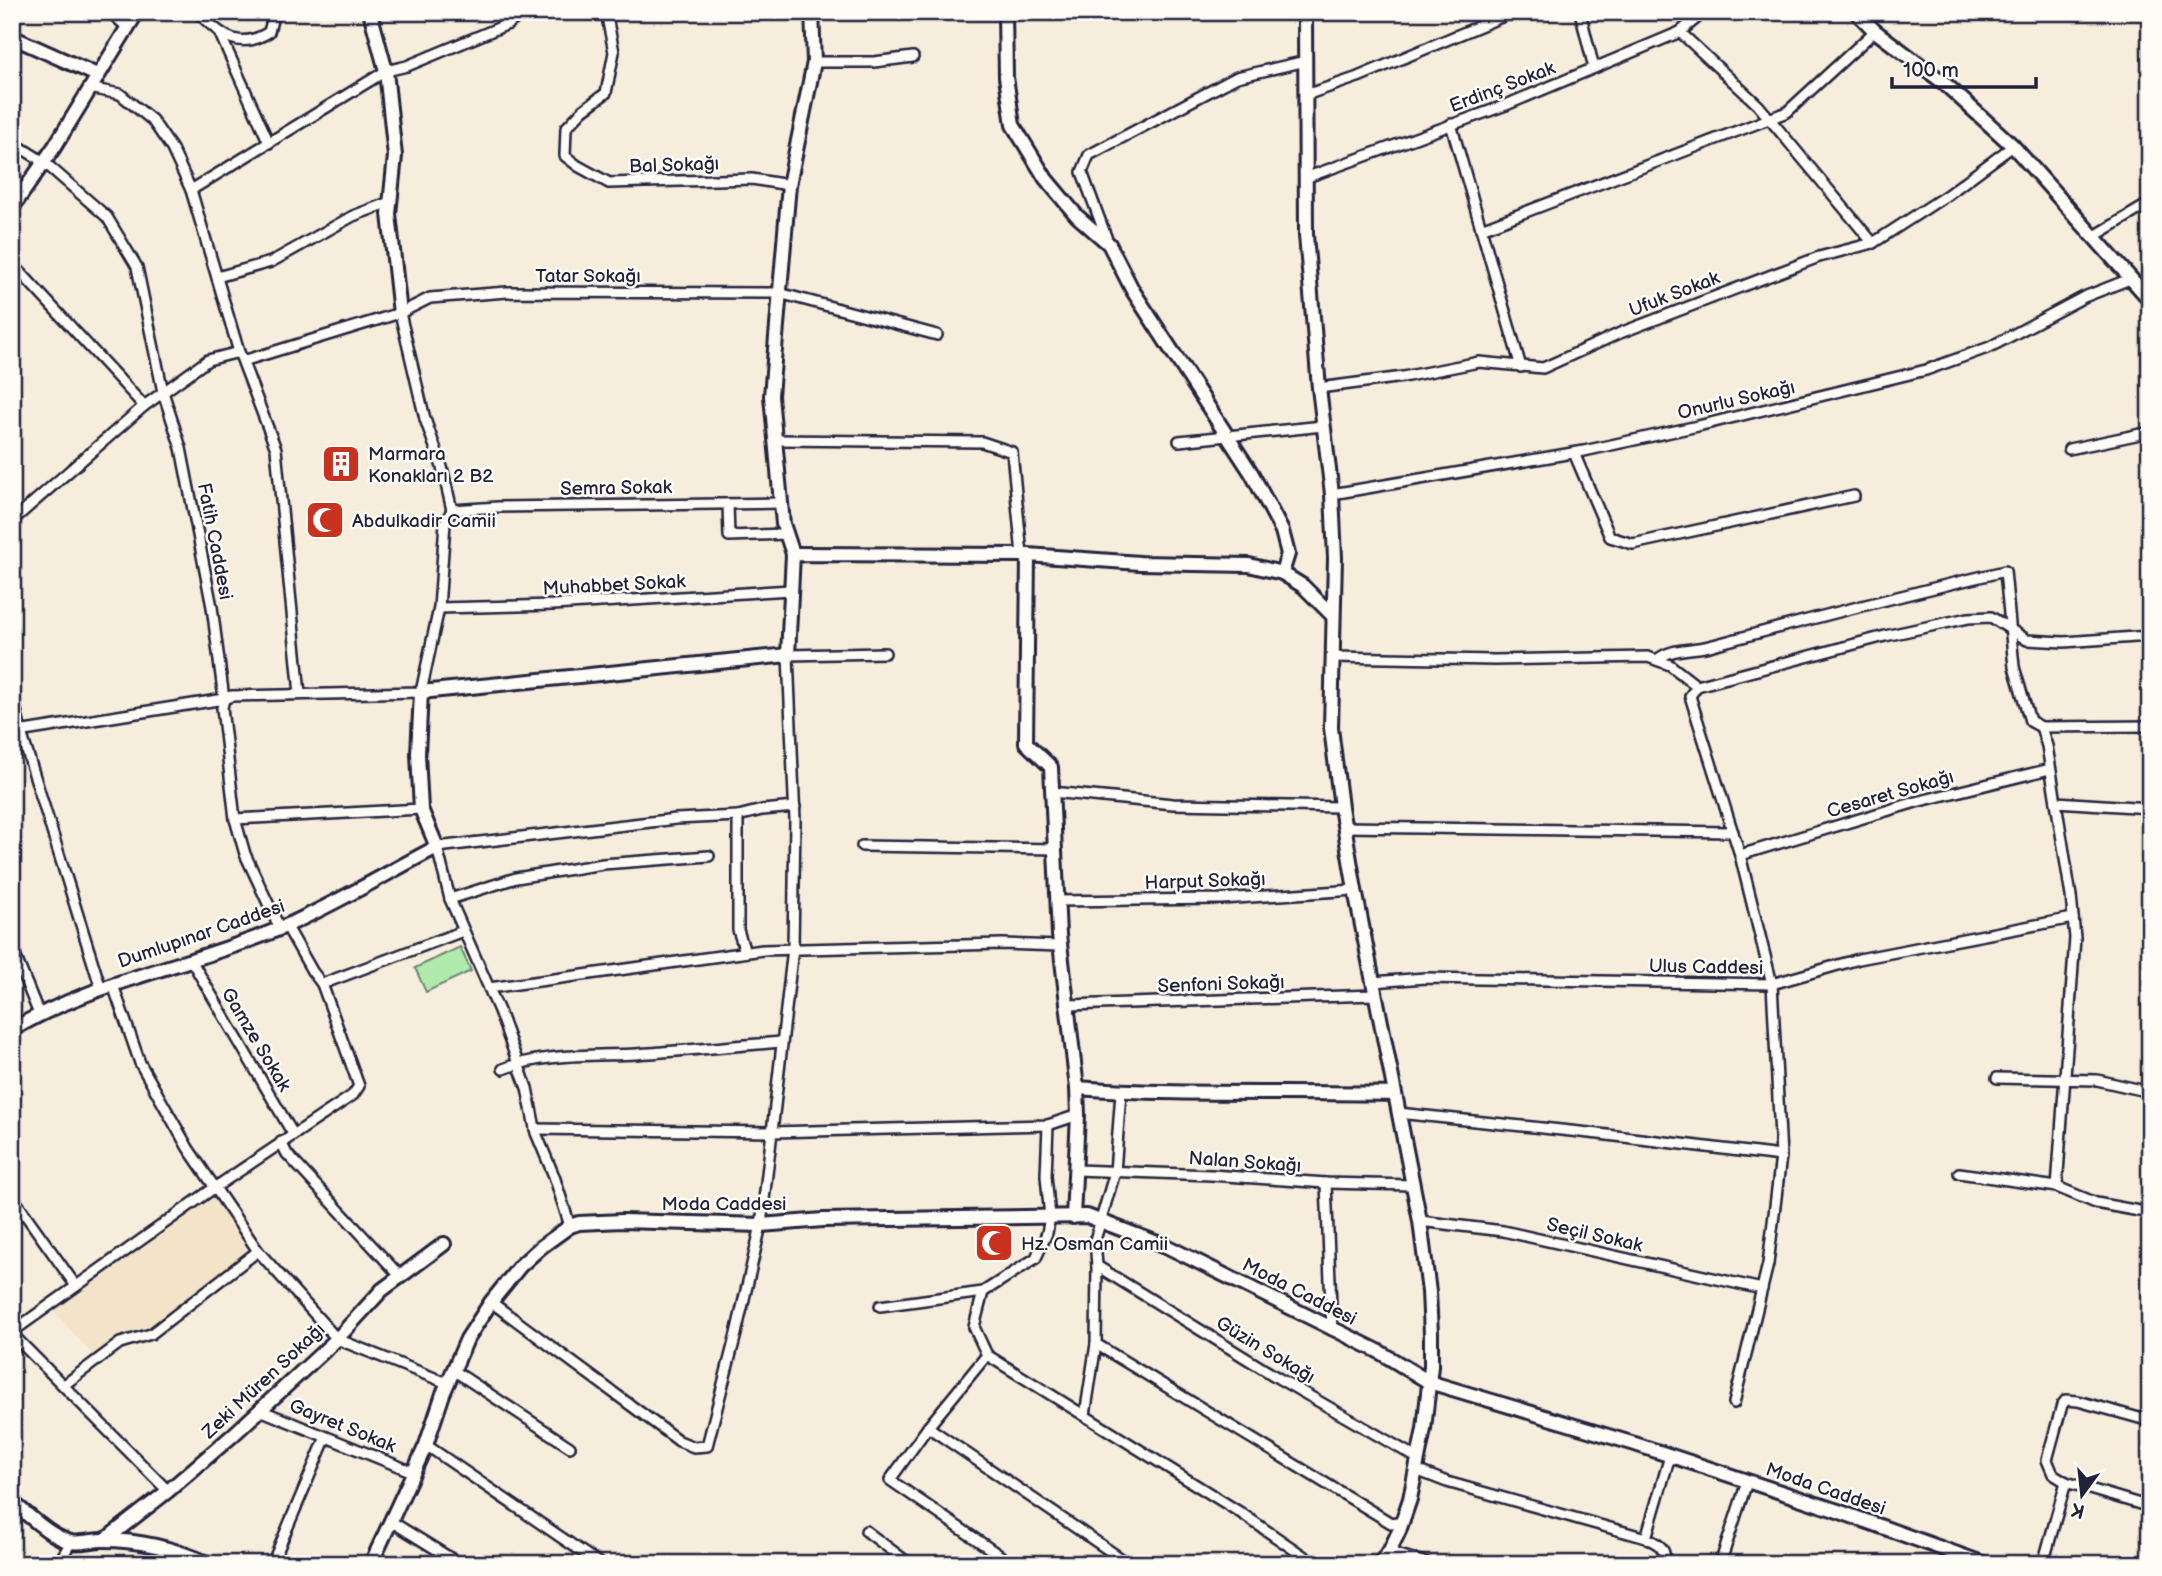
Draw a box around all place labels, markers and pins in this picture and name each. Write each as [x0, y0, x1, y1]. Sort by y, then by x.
building icon: Marmara Konakları 2 B2 [320, 443, 362, 485]
place label: Marmara Konakları 2 B2 [368, 443, 494, 488]
mosque icon: Abdulkadir Camii [304, 499, 346, 541]
place label: Abdulkadir Camii [352, 510, 496, 533]
mosque icon: Hz. Osman Camii [973, 1222, 1015, 1264]
place label: Hz. Osman Camii [1021, 1233, 1168, 1256]

